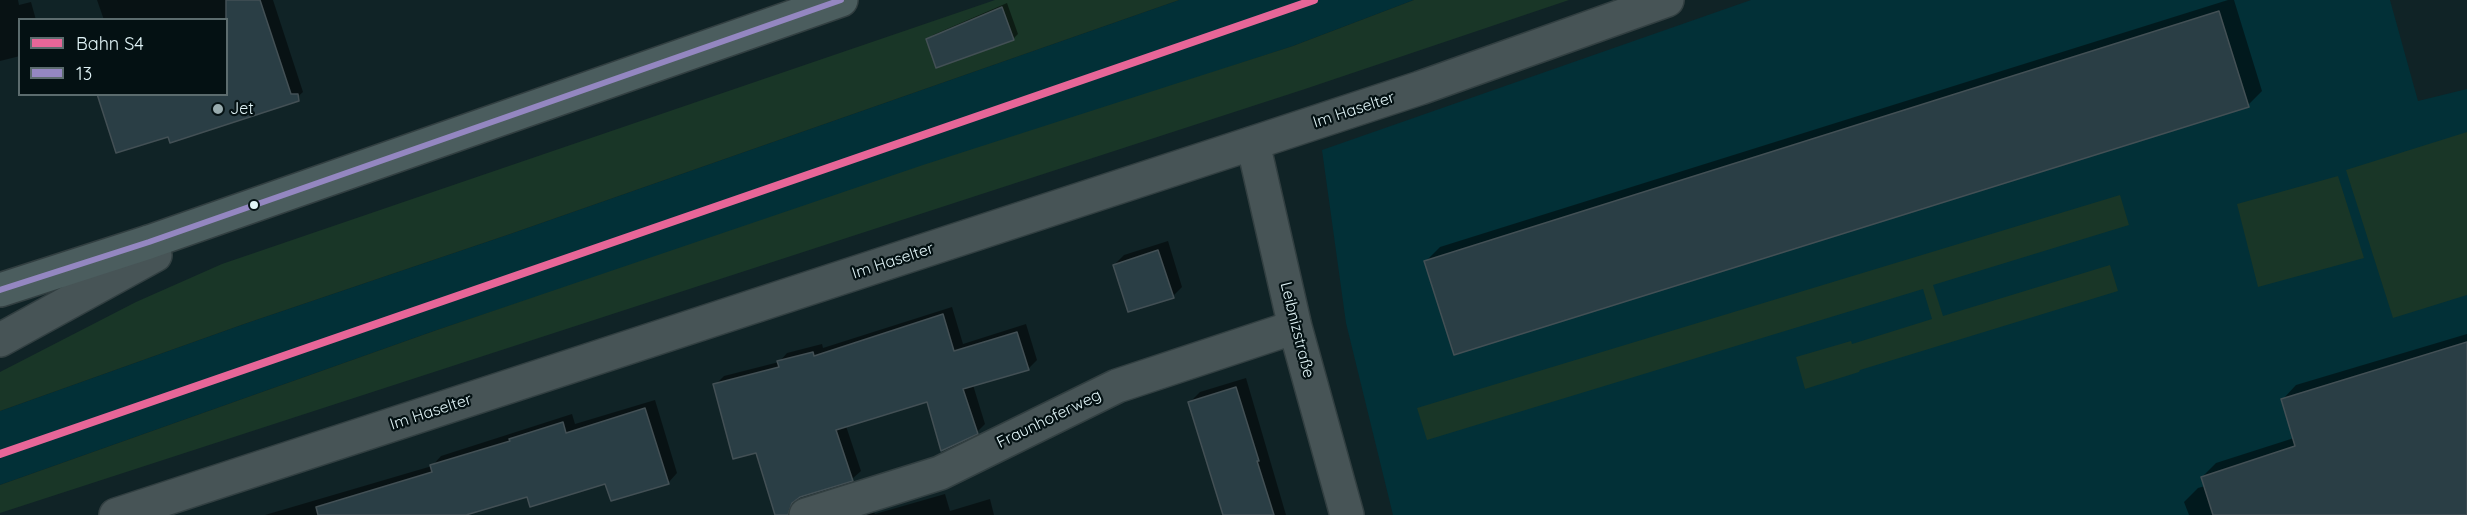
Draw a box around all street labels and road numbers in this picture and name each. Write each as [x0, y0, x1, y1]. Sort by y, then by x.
street label: Im Haselter [1311, 88, 1397, 132]
street label: Im Haselter [850, 239, 936, 283]
street label: Leibnizstraße [1276, 280, 1318, 380]
street label: Fraunhoferweg [994, 385, 1104, 453]
street label: Im Haselter [388, 390, 474, 434]

